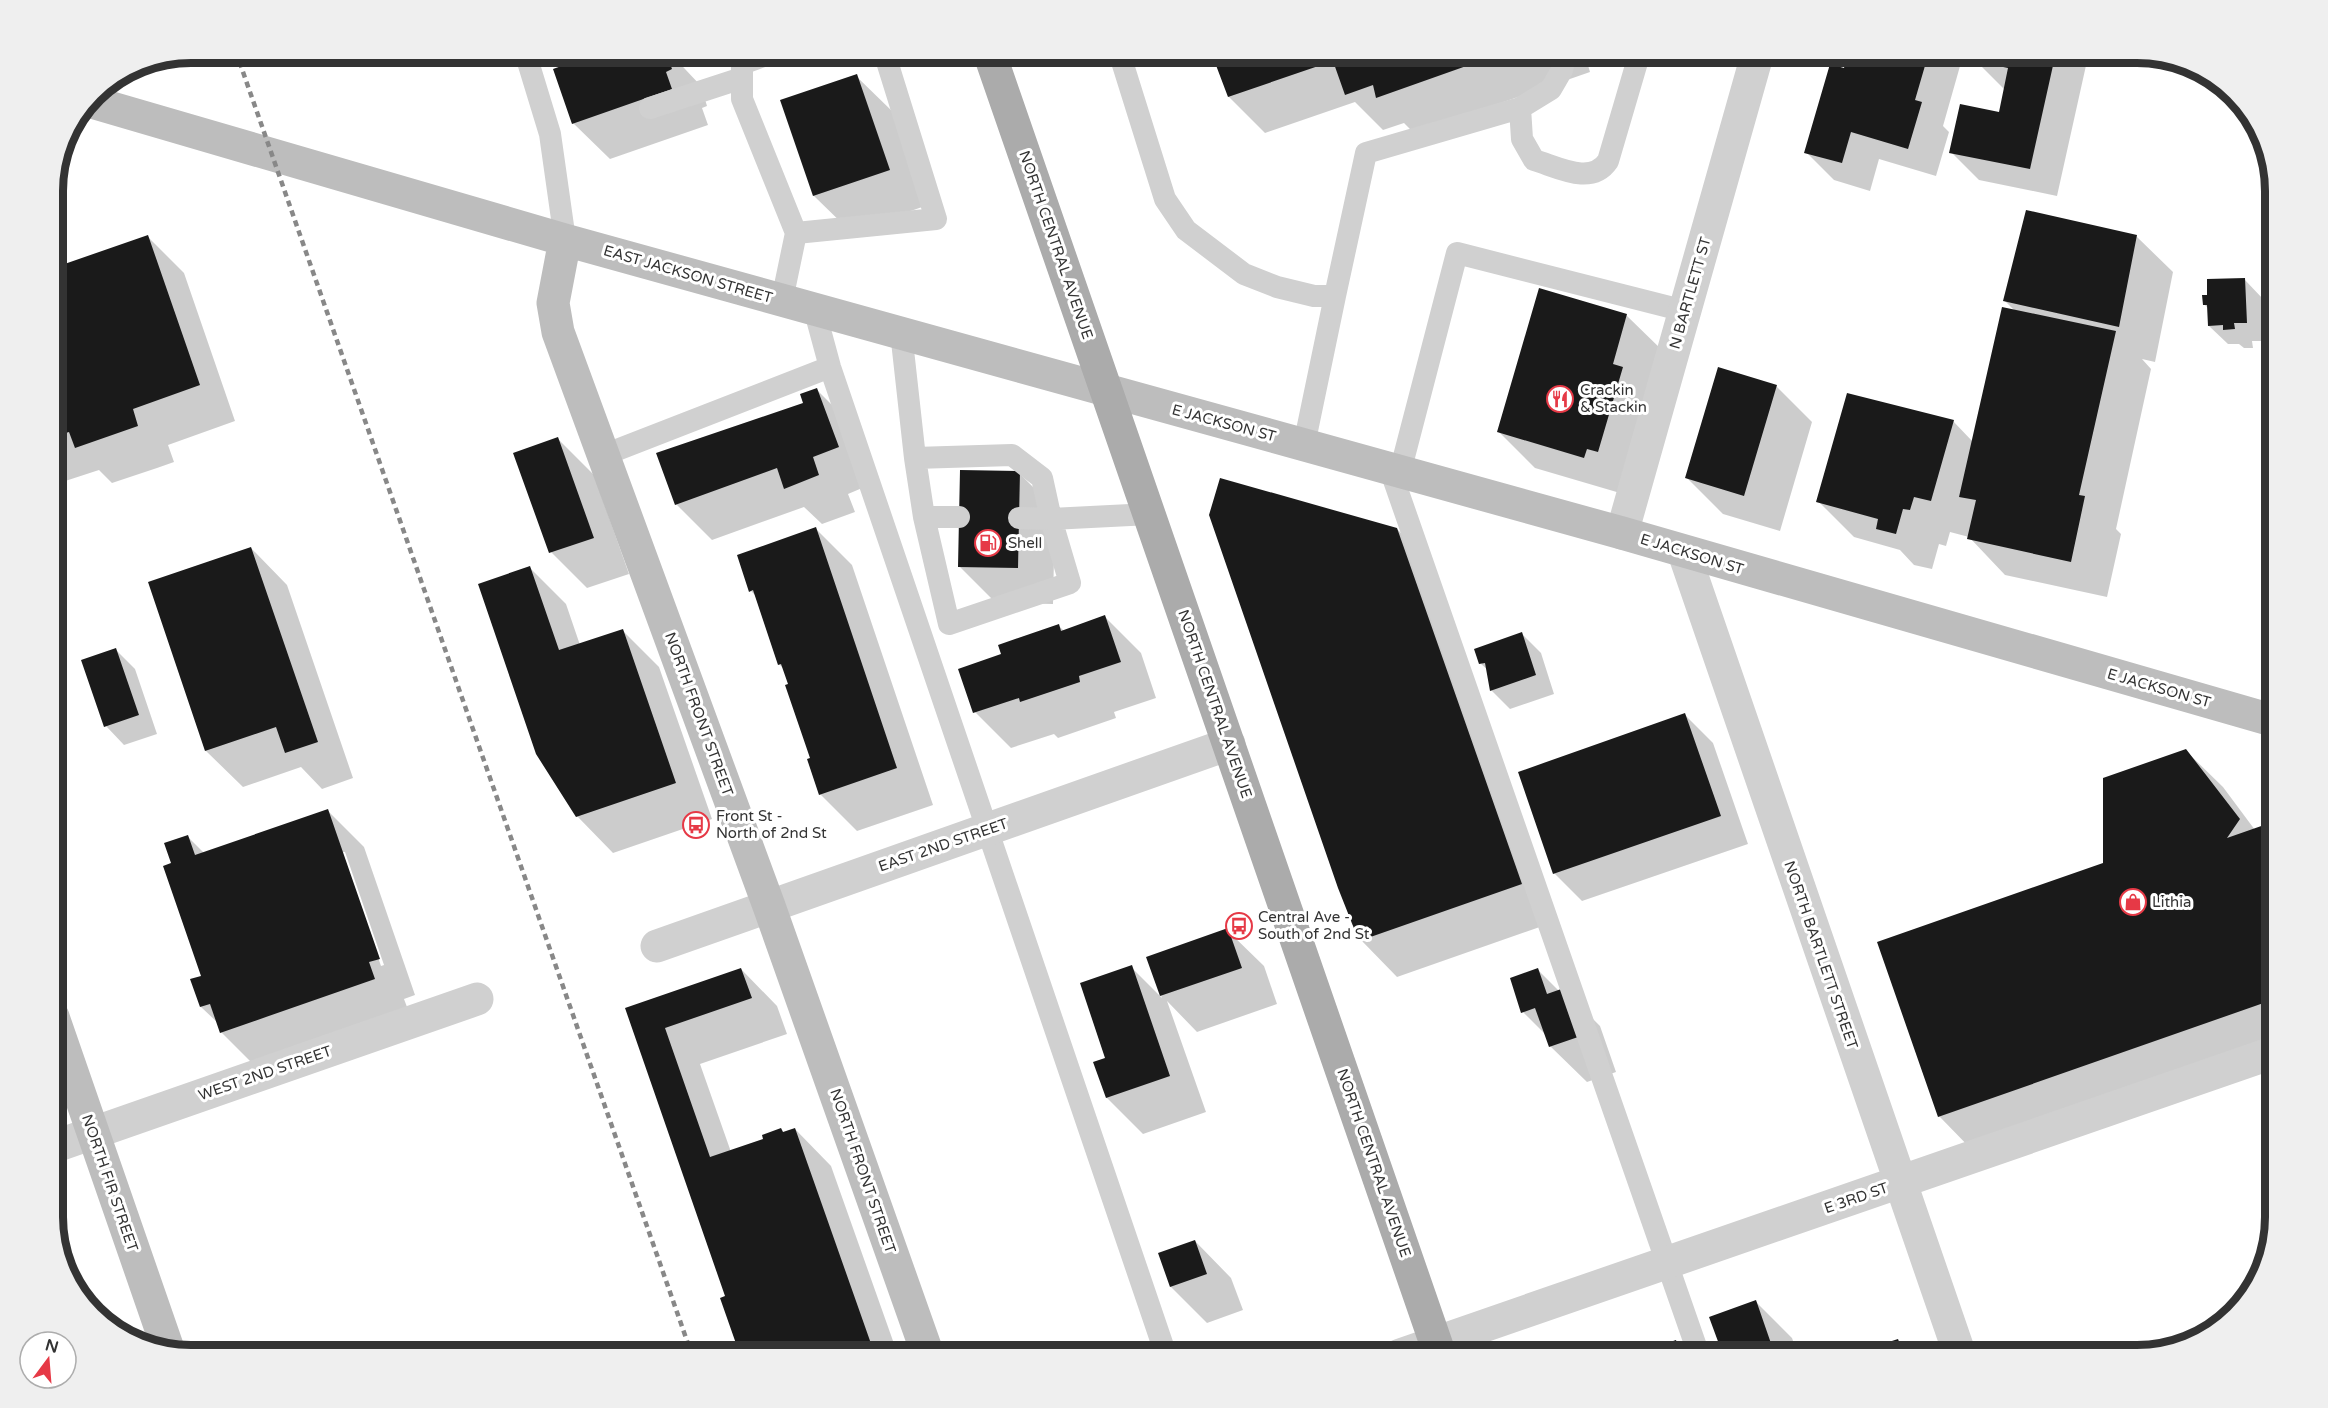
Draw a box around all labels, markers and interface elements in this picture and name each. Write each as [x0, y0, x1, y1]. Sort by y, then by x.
street label: NORTH CENTRAL AVENUE [1015, 148, 1097, 342]
street label: N BARTLETT ST [1665, 235, 1715, 351]
street label: EAST JACKSON STREET [601, 241, 775, 307]
place label: Crackin & Stackin [1580, 381, 1647, 416]
restaurant icon: Crackin & Stackin [1545, 384, 1575, 414]
street label: E JACKSON ST [1170, 400, 1278, 446]
fuel station icon: Shell [973, 528, 1003, 558]
street label: E JACKSON ST [1638, 530, 1746, 578]
place label: Shell [1008, 534, 1042, 552]
street label: NORTH CENTRAL AVENUE [1174, 607, 1256, 801]
street label: NORTH FRONT STREET [661, 630, 737, 798]
street label: E JACKSON ST [2105, 665, 2213, 711]
place label: Front St - North of 2nd St [716, 807, 827, 842]
bus stop icon: Front St - North of 2nd St [681, 810, 711, 840]
street label: EAST 2ND STREET [876, 814, 1010, 876]
street label: NORTH BARTLETT STREET [1780, 859, 1862, 1051]
shop icon: Lithia [2118, 887, 2148, 917]
place label: Lithia [2152, 893, 2191, 911]
place label: Central Ave - South of 2nd St [1258, 908, 1370, 943]
bus stop icon: Central Ave - South of 2nd St [1224, 911, 1254, 941]
street label: WEST 2ND STREET [196, 1042, 334, 1104]
street label: NORTH CENTRAL AVENUE [1333, 1066, 1415, 1260]
street label: NORTH FRONT STREET [826, 1086, 900, 1256]
street label: NORTH FIR STREET [78, 1112, 142, 1254]
street label: E 3RD ST [1822, 1179, 1890, 1217]
north arrow [18, 1330, 78, 1390]
text: N [43, 1335, 61, 1358]

